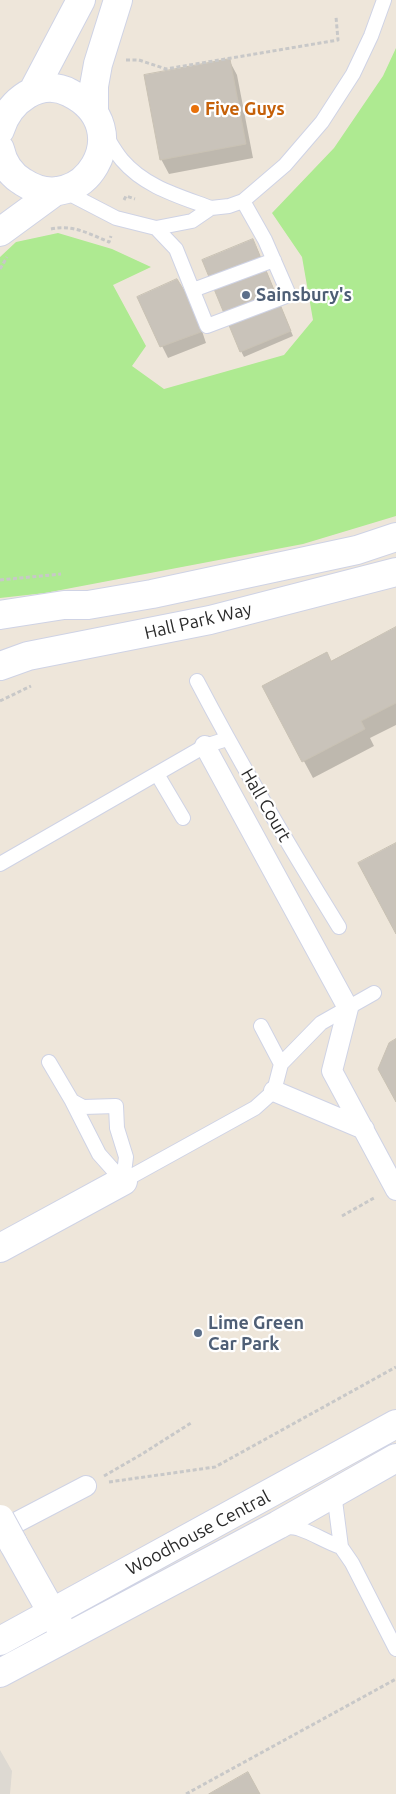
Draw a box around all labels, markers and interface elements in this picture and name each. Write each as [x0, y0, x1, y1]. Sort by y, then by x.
place label: Five Guys [205, 98, 285, 120]
marker: Five Guys [189, 103, 201, 115]
place label: Sainsbury's [256, 284, 352, 306]
marker: Sainsbury's [240, 289, 252, 301]
street label: Hall Park Way [142, 598, 254, 644]
street label: Hall Court [236, 764, 296, 846]
place label: Lime Green Car Park [208, 1312, 304, 1355]
marker: Lime Green Car Park [192, 1327, 204, 1339]
street label: Woodhouse Central [122, 1486, 274, 1580]

